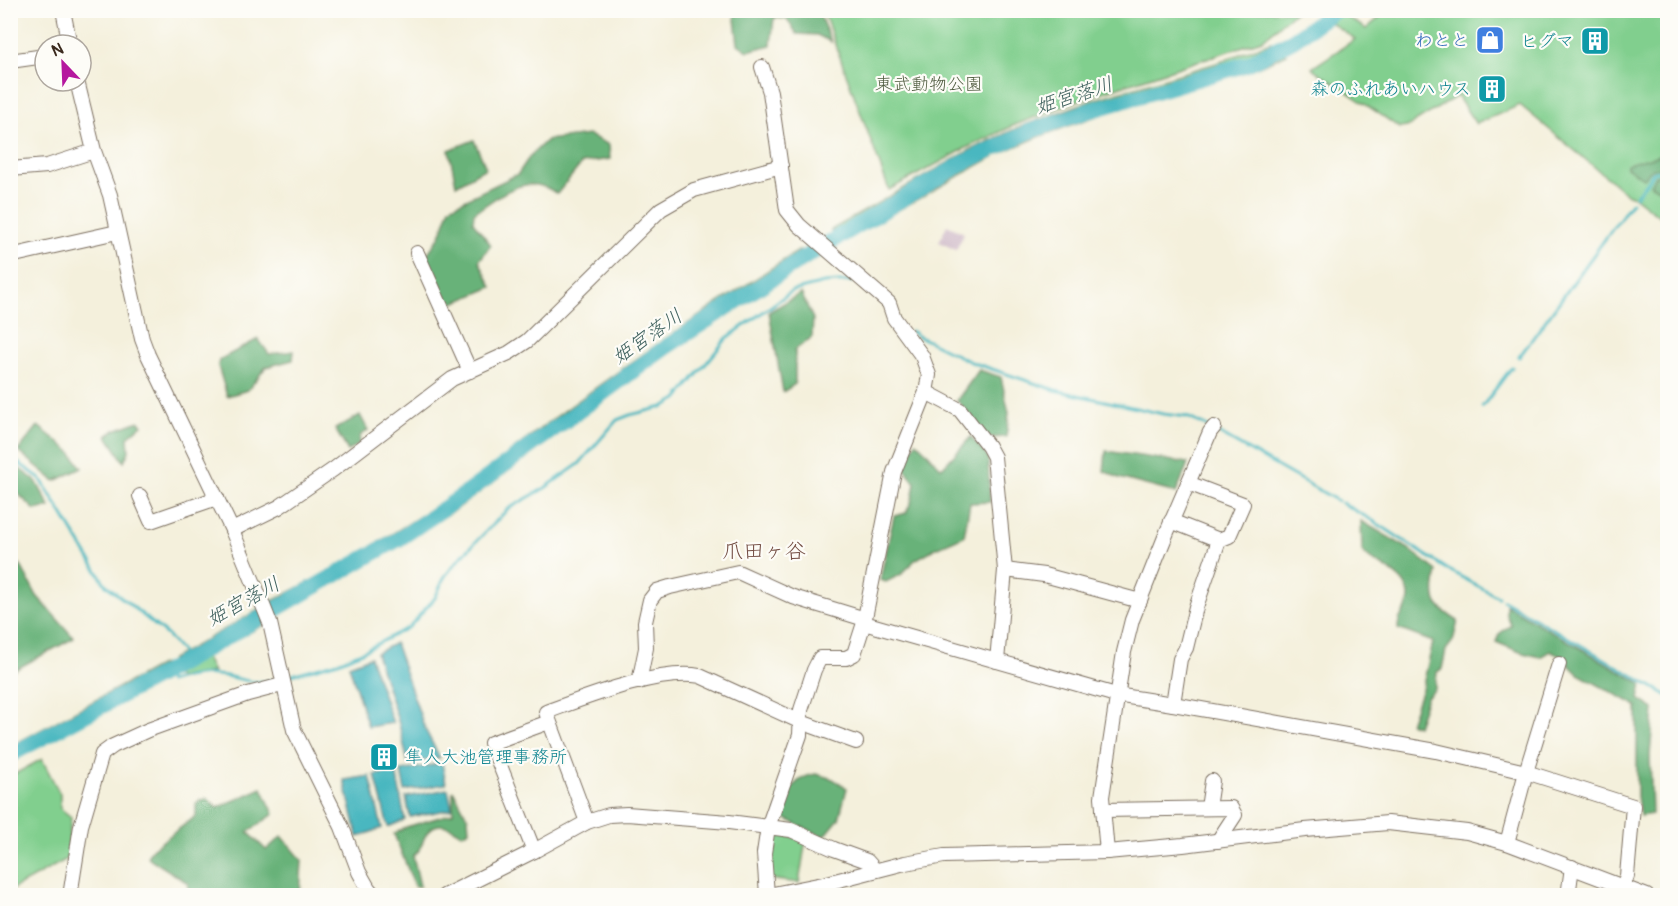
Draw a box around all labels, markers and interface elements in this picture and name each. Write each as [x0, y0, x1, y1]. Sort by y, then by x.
shop icon: わとと [1474, 24, 1506, 56]
building icon: ヒグマ [1579, 25, 1611, 57]
place label: わとと [1415, 29, 1469, 52]
place label: ヒグマ [1520, 30, 1574, 53]
north arrow [33, 33, 93, 93]
text: N [49, 39, 67, 61]
water label: 姫宮落川 [1032, 71, 1116, 120]
park label: 東武動物公園 [875, 73, 983, 96]
building icon: 森のふれあいハウス [1476, 73, 1508, 105]
place label: 森のふれあいハウス [1310, 78, 1471, 101]
water label: 姫宮落川 [607, 303, 687, 370]
district label: 爪田ヶ谷 [722, 538, 806, 565]
water label: 姫宮落川 [202, 571, 284, 632]
building icon: 隼人大池管理事務所 [368, 741, 400, 773]
place label: 隼人大池管理事務所 [405, 746, 567, 769]

